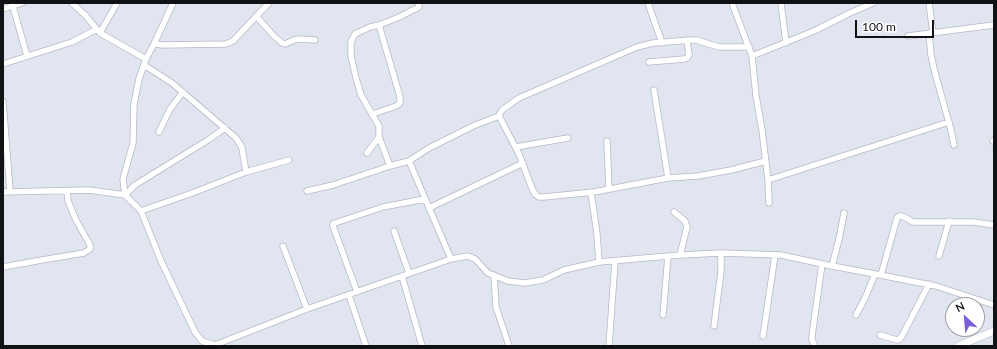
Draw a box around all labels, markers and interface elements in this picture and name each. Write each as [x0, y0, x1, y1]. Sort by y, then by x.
scale bar [857, 12, 936, 38]
text: 100 m [862, 19, 896, 34]
north arrow [945, 297, 985, 337]
text: N [953, 299, 967, 314]

